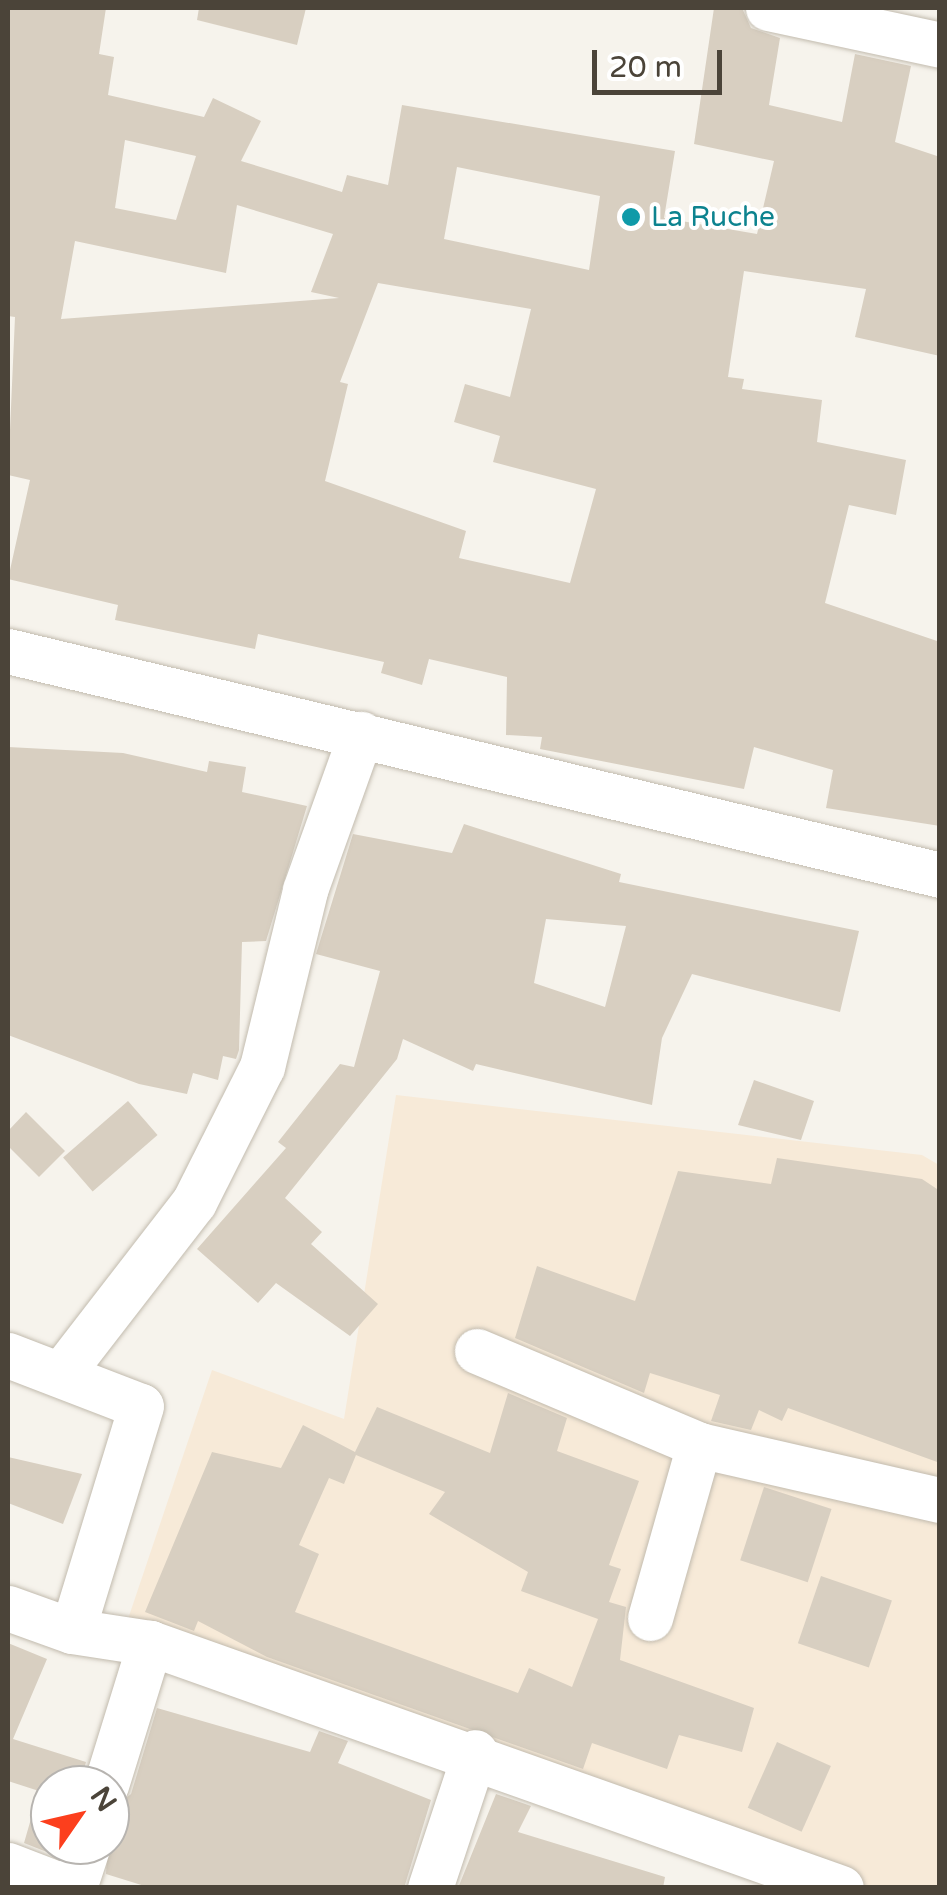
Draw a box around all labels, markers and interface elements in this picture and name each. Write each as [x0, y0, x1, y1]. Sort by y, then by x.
scale bar [597, 30, 727, 92]
text: 20 m [609, 49, 682, 86]
place label: La Ruche [651, 200, 775, 234]
marker: La Ruche [620, 206, 642, 228]
north arrow [30, 1765, 130, 1865]
text: N [83, 1781, 124, 1818]

